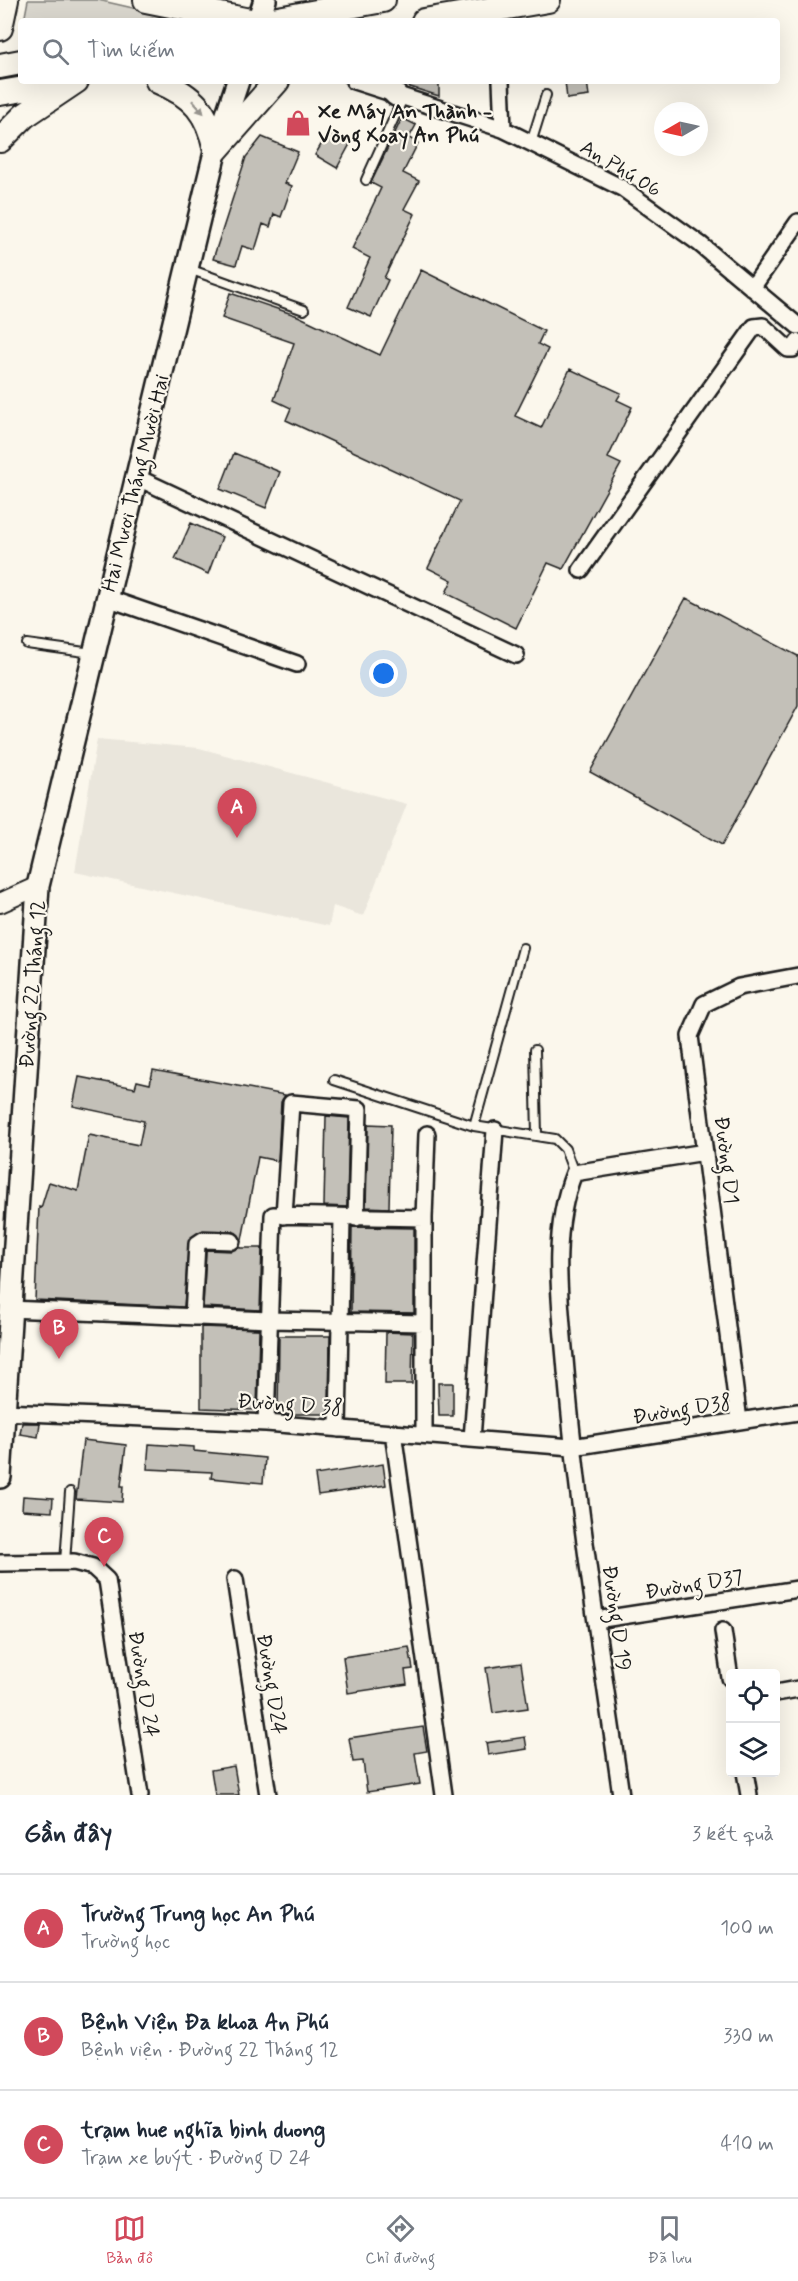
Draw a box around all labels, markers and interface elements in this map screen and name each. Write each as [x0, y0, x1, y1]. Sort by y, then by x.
search box [18, 18, 780, 84]
icon: search [39, 35, 72, 68]
text: Tìm kiếm [87, 37, 175, 65]
place label: Xe Máy An Thành - Vòng Xoay An Phú [318, 98, 492, 152]
one-way arrow [191, 99, 204, 114]
north arrow [654, 102, 708, 156]
shop icon: Xe Máy An Thành - Vòng Xoay An Phú [283, 108, 313, 138]
street label: An Phú 06 [575, 134, 666, 204]
street label: Hai Mươi Tháng Mười Hai [95, 371, 179, 595]
your location [369, 659, 398, 688]
pin: A [218, 788, 256, 838]
street label: Đường 22 Tháng 12 [13, 899, 55, 1069]
street label: Đường D1 [705, 1115, 745, 1206]
pin: B [40, 1310, 78, 1359]
street label: Đường D 38 [236, 1387, 344, 1425]
street label: Đường D38 [631, 1388, 734, 1434]
pin: C [84, 1518, 124, 1567]
street label: Đường D 19 [593, 1563, 637, 1673]
street label: Đường D37 [643, 1563, 745, 1609]
street label: Đường D 24 [119, 1629, 165, 1740]
street label: Đường D24 [247, 1632, 293, 1737]
map controls [726, 1669, 780, 1777]
button: locate [726, 1669, 780, 1723]
button: layers [726, 1723, 780, 1777]
text: Gần đây [24, 1817, 112, 1851]
text: 3 kết quả [692, 1821, 774, 1848]
text: Trường Trung học An Phú [81, 1901, 314, 1929]
text: A [37, 1915, 50, 1942]
text: 100 m [720, 1915, 774, 1942]
text: Trường học [81, 1929, 170, 1956]
text: Bệnh Viện Đa khoa An Phú [81, 2009, 328, 2037]
text: B [37, 2023, 50, 2050]
text: 330 m [723, 2023, 774, 2050]
text: Bệnh viện · Đường 22 Tháng 12 [81, 2037, 339, 2064]
text: trạm hue nghĩa binh duong [81, 2117, 325, 2145]
text: C [36, 2131, 51, 2158]
text: 410 m [720, 2131, 774, 2158]
text: Trạm xe buýt · Đường D 24 [81, 2145, 311, 2172]
tab: Bản đồ [106, 2212, 153, 2269]
tab: Chỉ đường [365, 2212, 435, 2269]
tab: Đã lưu [648, 2212, 692, 2269]

